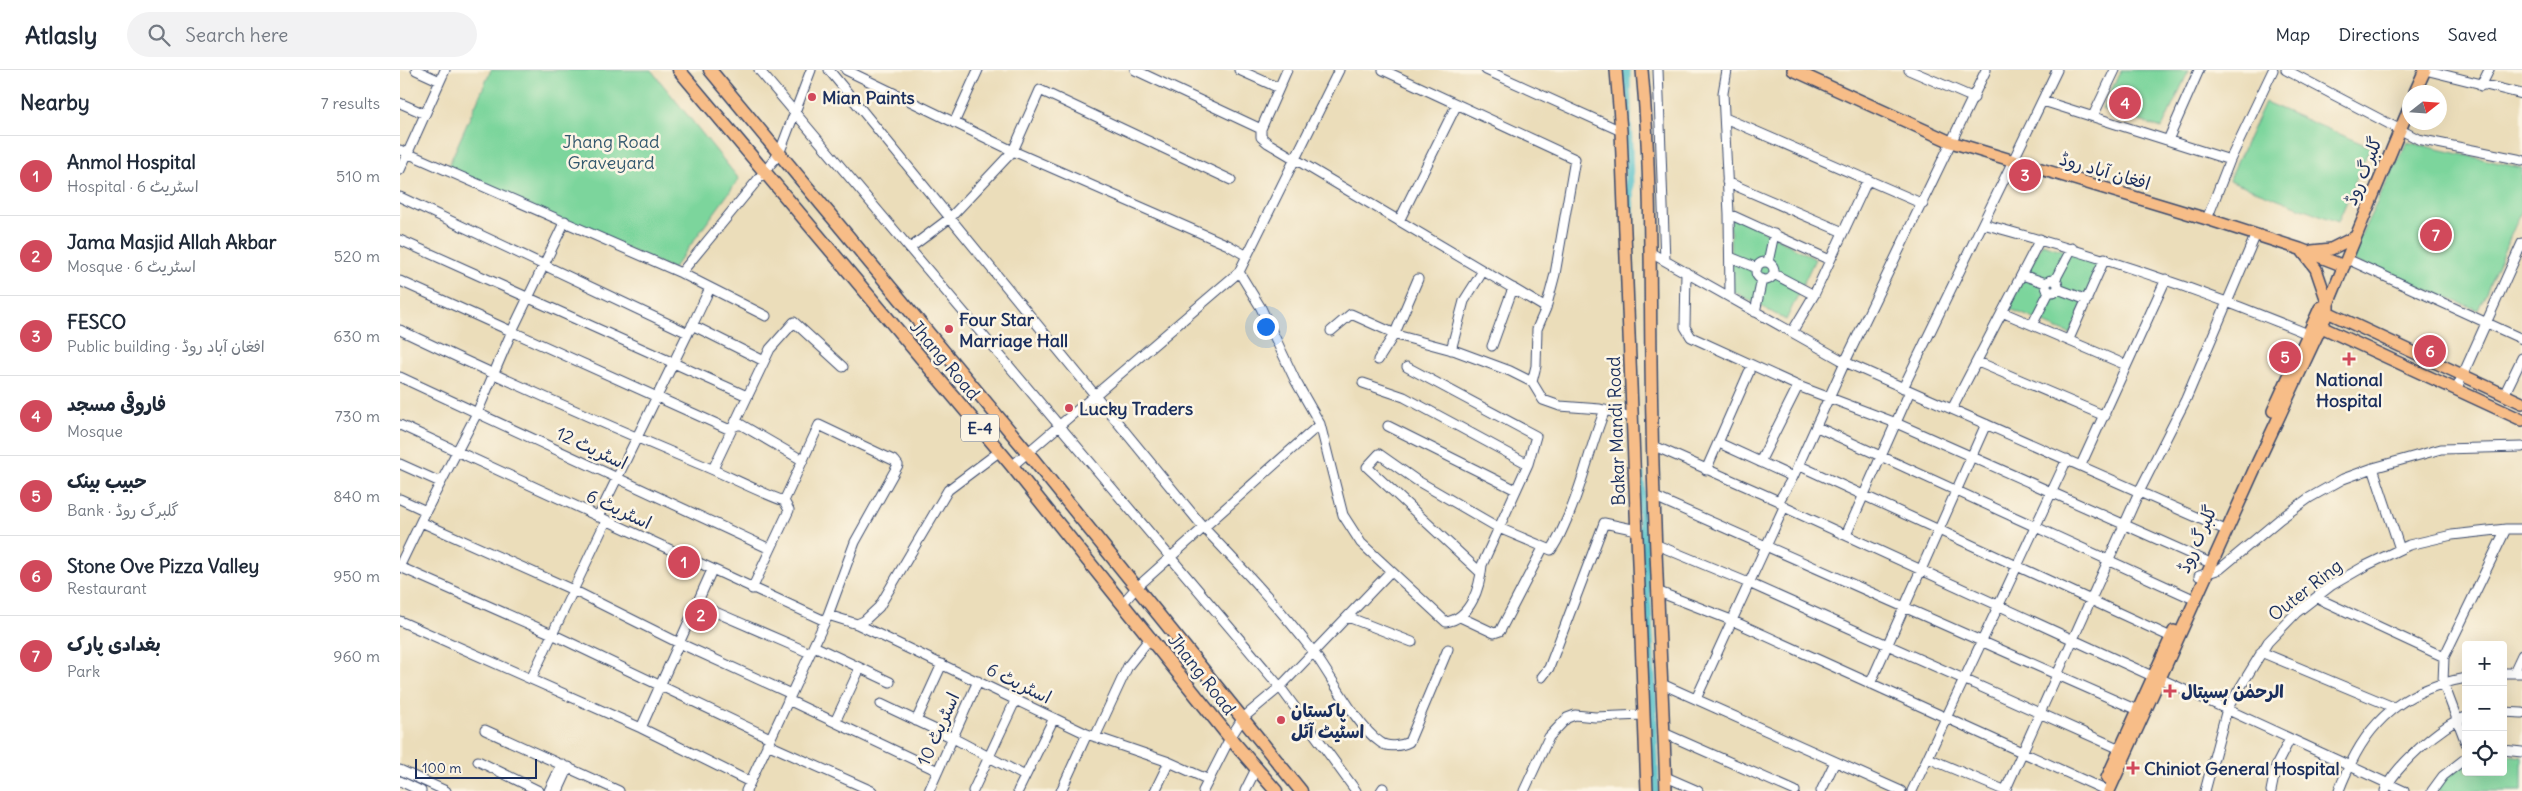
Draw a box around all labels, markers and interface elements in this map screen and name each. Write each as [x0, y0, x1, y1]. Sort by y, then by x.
search box [127, 12, 477, 57]
text: Atlasly [25, 20, 97, 50]
icon: search [145, 21, 173, 49]
text: Search here [185, 23, 288, 47]
text: Map [2275, 23, 2310, 46]
text: Directions [2338, 23, 2420, 46]
text: Saved [2448, 23, 2497, 46]
pin: 4 [2109, 84, 2141, 122]
north arrow [2402, 85, 2447, 130]
place label: Mian Paints [822, 86, 915, 109]
text: Nearby [20, 89, 90, 116]
marker: Mian Paints [806, 91, 818, 103]
text: 7 results [321, 93, 380, 113]
park label: Jhang Road Graveyard [562, 130, 660, 174]
street label: گلبرگ روڈ [2339, 133, 2387, 209]
street label: افغان آباد روڈ [2057, 147, 2153, 195]
text: Anmol Hospital [67, 150, 196, 174]
pin: 3 [2009, 156, 2041, 194]
text: 1 [33, 166, 39, 186]
text: 510 m [336, 166, 380, 186]
text: Hospital · اسٹریٹ 6 [67, 176, 199, 196]
pin: 7 [2420, 216, 2452, 254]
text: Jama Masjid Allah Akbar [67, 230, 276, 254]
text: 2 [32, 246, 40, 266]
text: 520 m [334, 246, 380, 266]
text: Mosque · اسٹریٹ 6 [67, 256, 196, 276]
place label: Four Star Marriage Hall [959, 308, 1068, 352]
text: FESCO [67, 310, 126, 334]
your location [1253, 314, 1279, 340]
street label: Jhang Road [905, 315, 985, 405]
marker: Four Star Marriage Hall [943, 323, 955, 335]
text: 3 [31, 326, 41, 346]
text: 630 m [333, 326, 380, 346]
pin: 6 [2414, 332, 2446, 370]
text: Public building · افغان آباد روڈ [67, 336, 265, 356]
pin: 5 [2269, 338, 2301, 376]
marker: National Hospital [2342, 352, 2356, 366]
street label: Bakar Mandi Road [1602, 356, 1630, 506]
place label: National Hospital [2315, 368, 2383, 412]
text: فاروقی مسجد [67, 392, 166, 416]
place label: Lucky Traders [1079, 397, 1193, 420]
marker: Lucky Traders [1063, 402, 1075, 414]
text: 4 [31, 406, 41, 426]
text: 730 m [335, 406, 380, 426]
road number: E-4 [961, 414, 999, 442]
text: Mosque [67, 421, 123, 441]
street label: اسٹریٹ 12 [553, 421, 631, 475]
text: حبیب بینک [67, 469, 147, 493]
street label: اسٹریٹ 6 [583, 484, 655, 534]
text: 5 [31, 486, 41, 506]
text: 840 m [333, 486, 380, 506]
text: Bank · گلبرگ روڈ [67, 500, 179, 520]
street label: گلبرگ روڈ [2172, 501, 2222, 576]
pin: 1 [668, 543, 700, 581]
text: Stone Ove Pizza Valley [67, 554, 259, 578]
street label: Outer Ring [2263, 554, 2347, 626]
text: 6 [31, 566, 41, 586]
text: 950 m [333, 566, 380, 586]
text: Restaurant [67, 578, 147, 598]
pin: 2 [685, 596, 717, 634]
street label: Jhang Road [1163, 629, 1241, 720]
text: بغدادی پارک [67, 632, 161, 656]
map controls [2462, 641, 2507, 776]
button: + [2462, 641, 2507, 686]
text: 7 [32, 646, 40, 666]
text: 960 m [333, 646, 380, 666]
street label: اسٹریٹ 6 [983, 657, 1055, 709]
text: Park [67, 661, 100, 681]
place label: الرحمٰن ہسپتال [2181, 680, 2284, 705]
marker: الرحمٰن ہسپتال [2163, 684, 2177, 698]
button: − [2462, 686, 2507, 731]
street label: اسٹریٹ 10 [912, 689, 964, 769]
place label: پاکستان اسٹیٹ آئل [1291, 699, 1364, 743]
marker: پاکستان اسٹیٹ آئل [1275, 714, 1287, 726]
button: locate [2462, 731, 2507, 776]
scale bar [415, 756, 538, 779]
place label: Chiniot General Hospital [2144, 757, 2340, 780]
text: 100 m [422, 759, 462, 777]
marker: Chiniot General Hospital [2126, 761, 2140, 775]

